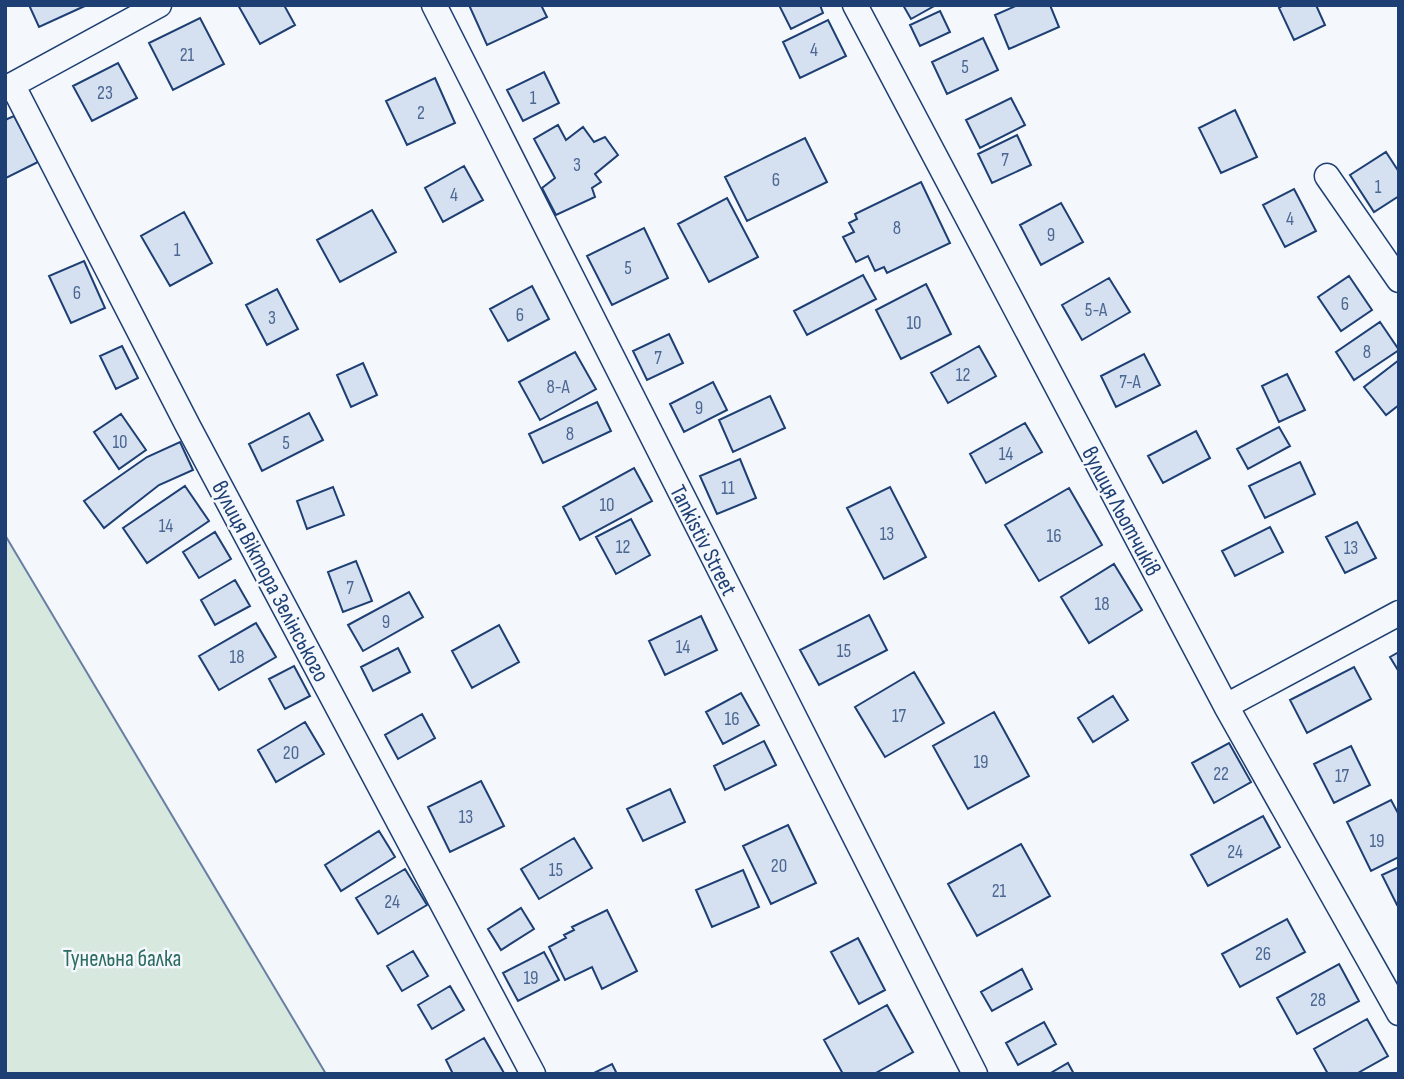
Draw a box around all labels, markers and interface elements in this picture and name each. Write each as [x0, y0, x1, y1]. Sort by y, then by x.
house number: 4 [810, 39, 818, 62]
house number: 21 [180, 44, 195, 67]
house number: 5 [961, 56, 969, 79]
house number: 23 [97, 82, 113, 105]
house number: 1 [530, 87, 537, 110]
house number: 2 [417, 102, 425, 125]
house number: 7 [1001, 149, 1009, 172]
house number: 3 [573, 154, 581, 177]
house number: 6 [772, 169, 780, 192]
house number: 1 [1375, 176, 1382, 199]
house number: 4 [450, 184, 458, 207]
house number: 4 [1286, 208, 1294, 231]
house number: 8 [893, 217, 901, 240]
house number: 9 [1047, 224, 1055, 247]
house number: 1 [174, 239, 181, 262]
house number: 5 [624, 257, 632, 280]
house number: 6 [73, 282, 81, 305]
house number: 6 [1341, 293, 1349, 316]
house number: 5-А [1085, 299, 1108, 322]
house number: 6 [516, 304, 524, 327]
house number: 3 [268, 307, 276, 330]
house number: 10 [906, 312, 922, 335]
house number: 8 [1363, 341, 1371, 364]
house number: 7 [654, 347, 662, 370]
house number: 12 [956, 364, 970, 387]
house number: 7-А [1119, 371, 1142, 394]
house number: 8-А [546, 376, 570, 399]
house number: 9 [695, 397, 703, 420]
house number: 8 [566, 423, 574, 446]
house number: 10 [112, 431, 128, 454]
house number: 5 [282, 432, 290, 455]
street label: вулиця Льотчиків [1075, 442, 1167, 581]
house number: 14 [999, 443, 1013, 466]
street label: вулиця Віктора Зелінського [205, 476, 335, 687]
house number: 11 [721, 477, 735, 500]
street label: Tankistiv Street [663, 481, 743, 600]
house number: 10 [599, 494, 615, 517]
house number: 14 [159, 515, 173, 538]
house number: 13 [880, 523, 894, 546]
house number: 16 [1047, 525, 1061, 548]
house number: 12 [616, 536, 630, 559]
house number: 13 [1344, 537, 1358, 560]
house number: 7 [346, 577, 354, 600]
house number: 18 [1095, 593, 1109, 616]
house number: 9 [382, 611, 390, 634]
house number: 14 [676, 636, 690, 659]
house number: 15 [837, 640, 851, 663]
house number: 18 [230, 646, 244, 669]
house number: 17 [892, 705, 907, 728]
house number: 16 [725, 708, 739, 731]
house number: 20 [283, 742, 299, 765]
house number: 19 [973, 751, 989, 774]
house number: 22 [1213, 763, 1229, 786]
house number: 17 [1335, 765, 1350, 788]
house number: 13 [459, 806, 473, 829]
house number: 19 [1369, 830, 1385, 853]
house number: 24 [1227, 841, 1243, 864]
house number: 20 [771, 855, 787, 878]
house number: 15 [549, 859, 563, 882]
house number: 21 [992, 880, 1007, 903]
house number: 24 [384, 891, 400, 914]
house number: 26 [1255, 943, 1271, 966]
park label: Тунельна балка [63, 945, 181, 973]
house number: 19 [523, 967, 539, 990]
house number: 28 [1310, 989, 1326, 1012]

